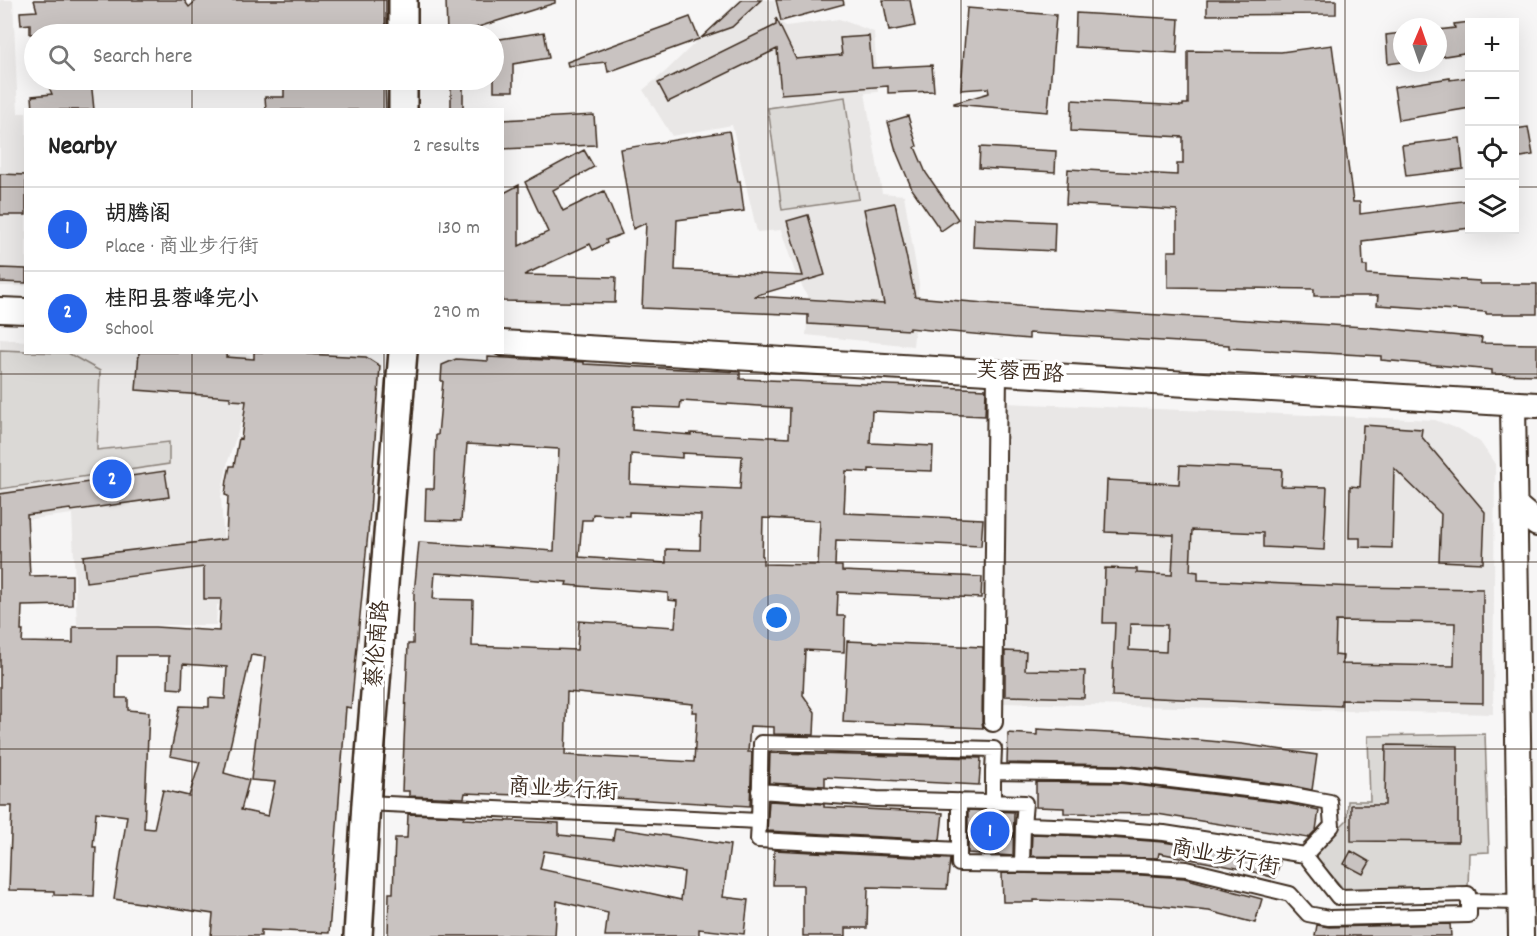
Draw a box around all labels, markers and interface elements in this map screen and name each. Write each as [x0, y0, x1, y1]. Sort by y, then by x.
north arrow [1393, 18, 1447, 72]
map controls [1465, 18, 1519, 234]
button: + [1465, 18, 1519, 72]
search box [24, 24, 504, 90]
icon: search [45, 41, 78, 74]
text: Search here [93, 42, 192, 73]
button: − [1465, 72, 1519, 126]
button: locate [1465, 126, 1519, 180]
text: Nearby [48, 129, 116, 166]
text: 2 results [413, 133, 480, 161]
button: layers [1465, 180, 1519, 234]
text: 胡腾阁 [105, 200, 171, 231]
text: 1 [65, 215, 70, 243]
text: 130 m [438, 215, 480, 243]
text: Place · 商业步行街 [105, 234, 259, 262]
text: 桂阳县蓉峰完小 [105, 285, 259, 316]
text: 2 [63, 299, 72, 327]
text: 290 m [433, 299, 480, 327]
text: School [105, 316, 154, 344]
street label: 芙蓉西路 [975, 356, 1065, 392]
pin: 2 [92, 456, 132, 502]
street label: 蔡伦南路 [360, 599, 398, 689]
your location [762, 603, 791, 632]
street label: 商业步行街 [507, 773, 619, 809]
pin: 1 [970, 808, 1010, 854]
street label: 商业步行街 [1168, 833, 1282, 885]

